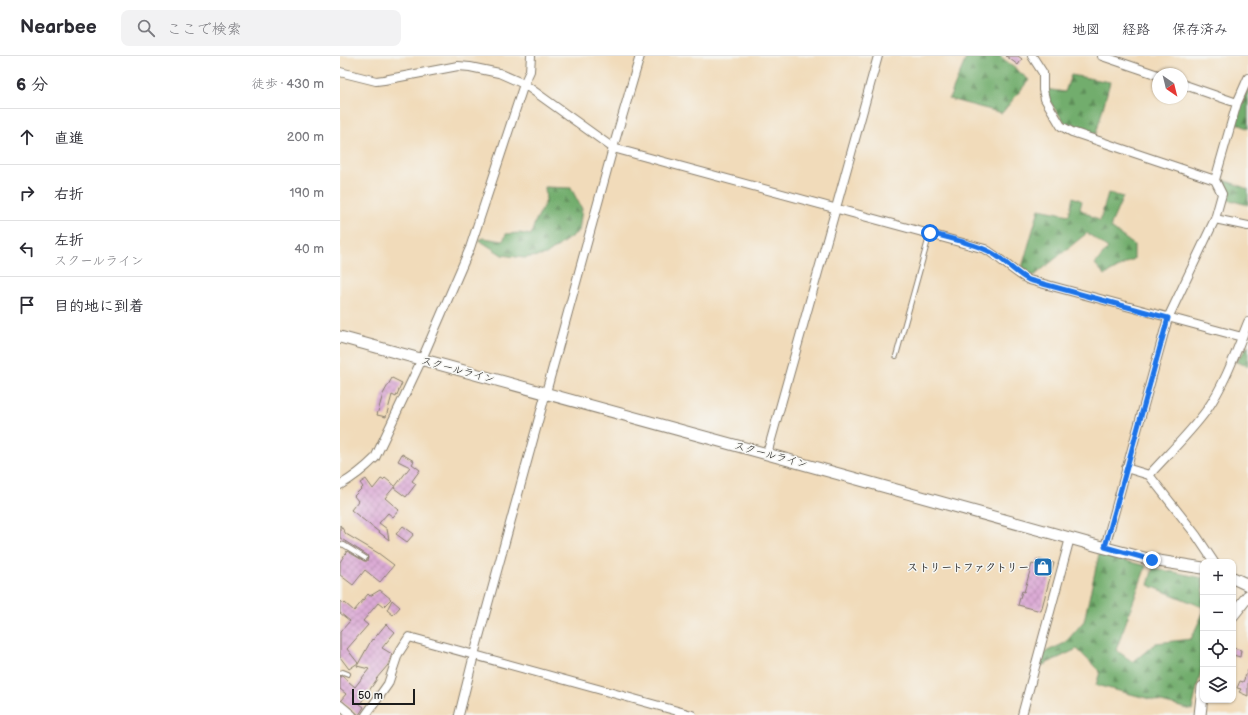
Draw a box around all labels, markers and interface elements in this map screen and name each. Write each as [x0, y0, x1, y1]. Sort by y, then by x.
search box [121, 10, 401, 46]
text: Nearbee [20, 16, 97, 39]
icon: search [135, 17, 157, 39]
text: ここで検索 [167, 20, 242, 39]
text: 地図 [1072, 21, 1100, 38]
text: 経路 [1122, 21, 1150, 38]
text: 保存済み [1172, 21, 1228, 38]
north arrow [1152, 68, 1188, 104]
text: 6 分 [16, 75, 48, 95]
text: 徒歩 · 430 m [252, 76, 324, 92]
icon: ahead [16, 126, 38, 148]
text: 直進 [54, 129, 84, 148]
text: 200 m [287, 129, 324, 145]
icon: right [16, 182, 38, 204]
text: 右折 [54, 185, 84, 204]
text: 190 m [290, 185, 324, 201]
route start [921, 224, 939, 242]
text: 左折 [54, 231, 84, 250]
icon: left [16, 238, 38, 260]
text: 40 m [294, 241, 324, 257]
text: スクールライン [54, 253, 144, 269]
icon: arrive [16, 294, 38, 316]
text: 目的地に到着 [54, 297, 144, 316]
street label: スクールライン [420, 354, 496, 386]
street label: スクールライン [733, 439, 809, 471]
route end [1143, 551, 1161, 569]
shop icon: ストリートファクトリー [1032, 556, 1054, 578]
map controls [1200, 559, 1236, 703]
button: + [1200, 559, 1236, 595]
place label: ストリートファクトリー [907, 561, 1029, 574]
button: − [1200, 595, 1236, 631]
button: locate [1200, 631, 1236, 667]
button: layers [1200, 667, 1236, 703]
scale bar [352, 687, 415, 706]
text: 50 m [358, 689, 383, 702]

